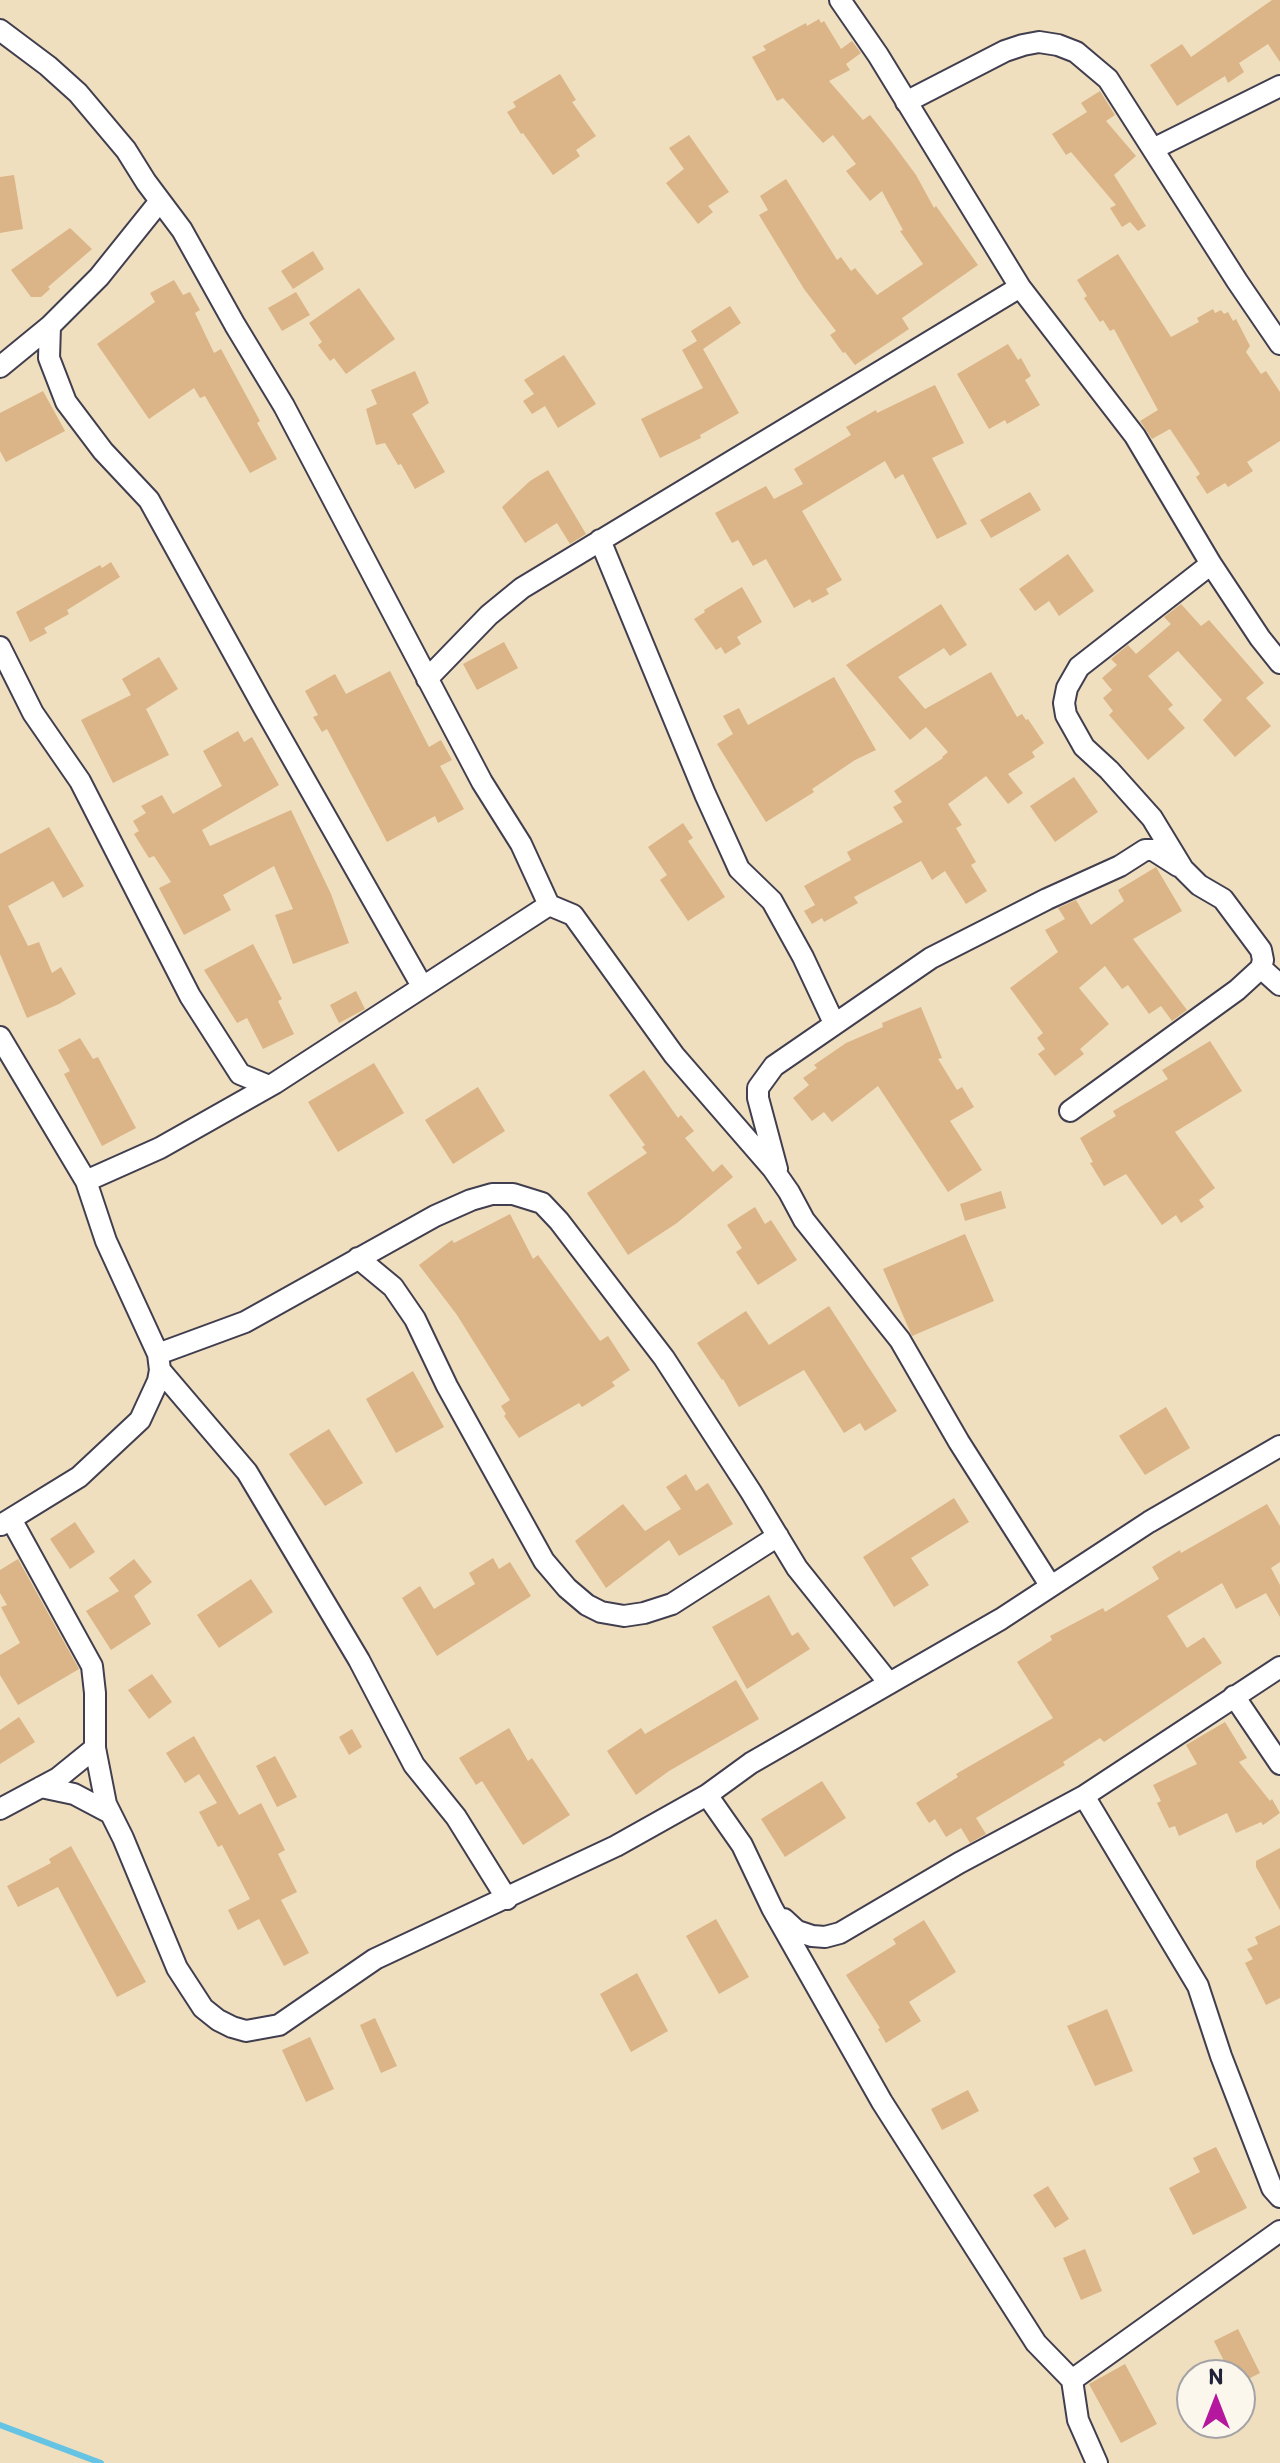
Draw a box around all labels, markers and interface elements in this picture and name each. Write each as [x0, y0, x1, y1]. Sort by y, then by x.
north arrow [1176, 2359, 1256, 2439]
text: N [1209, 2363, 1223, 2390]

